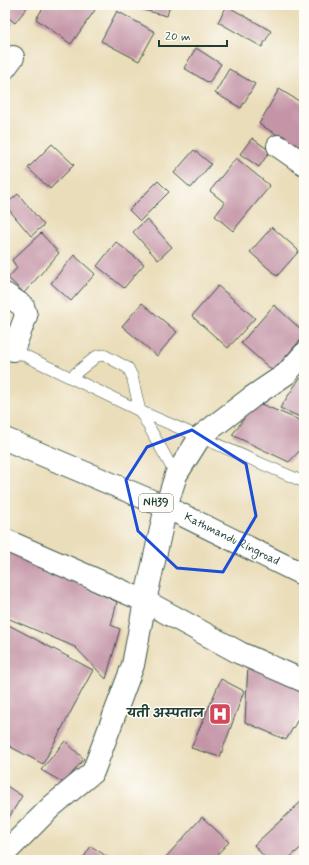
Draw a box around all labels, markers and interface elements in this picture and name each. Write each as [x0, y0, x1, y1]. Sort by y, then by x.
scale bar [159, 22, 227, 48]
text: 20 m [165, 29, 191, 45]
road number: NH39 [139, 494, 173, 512]
street label: Kathmandu Ringroad [181, 509, 282, 570]
hospital icon: यती अस्पताल [207, 701, 233, 727]
place label: यती अस्पताल [126, 704, 206, 722]

